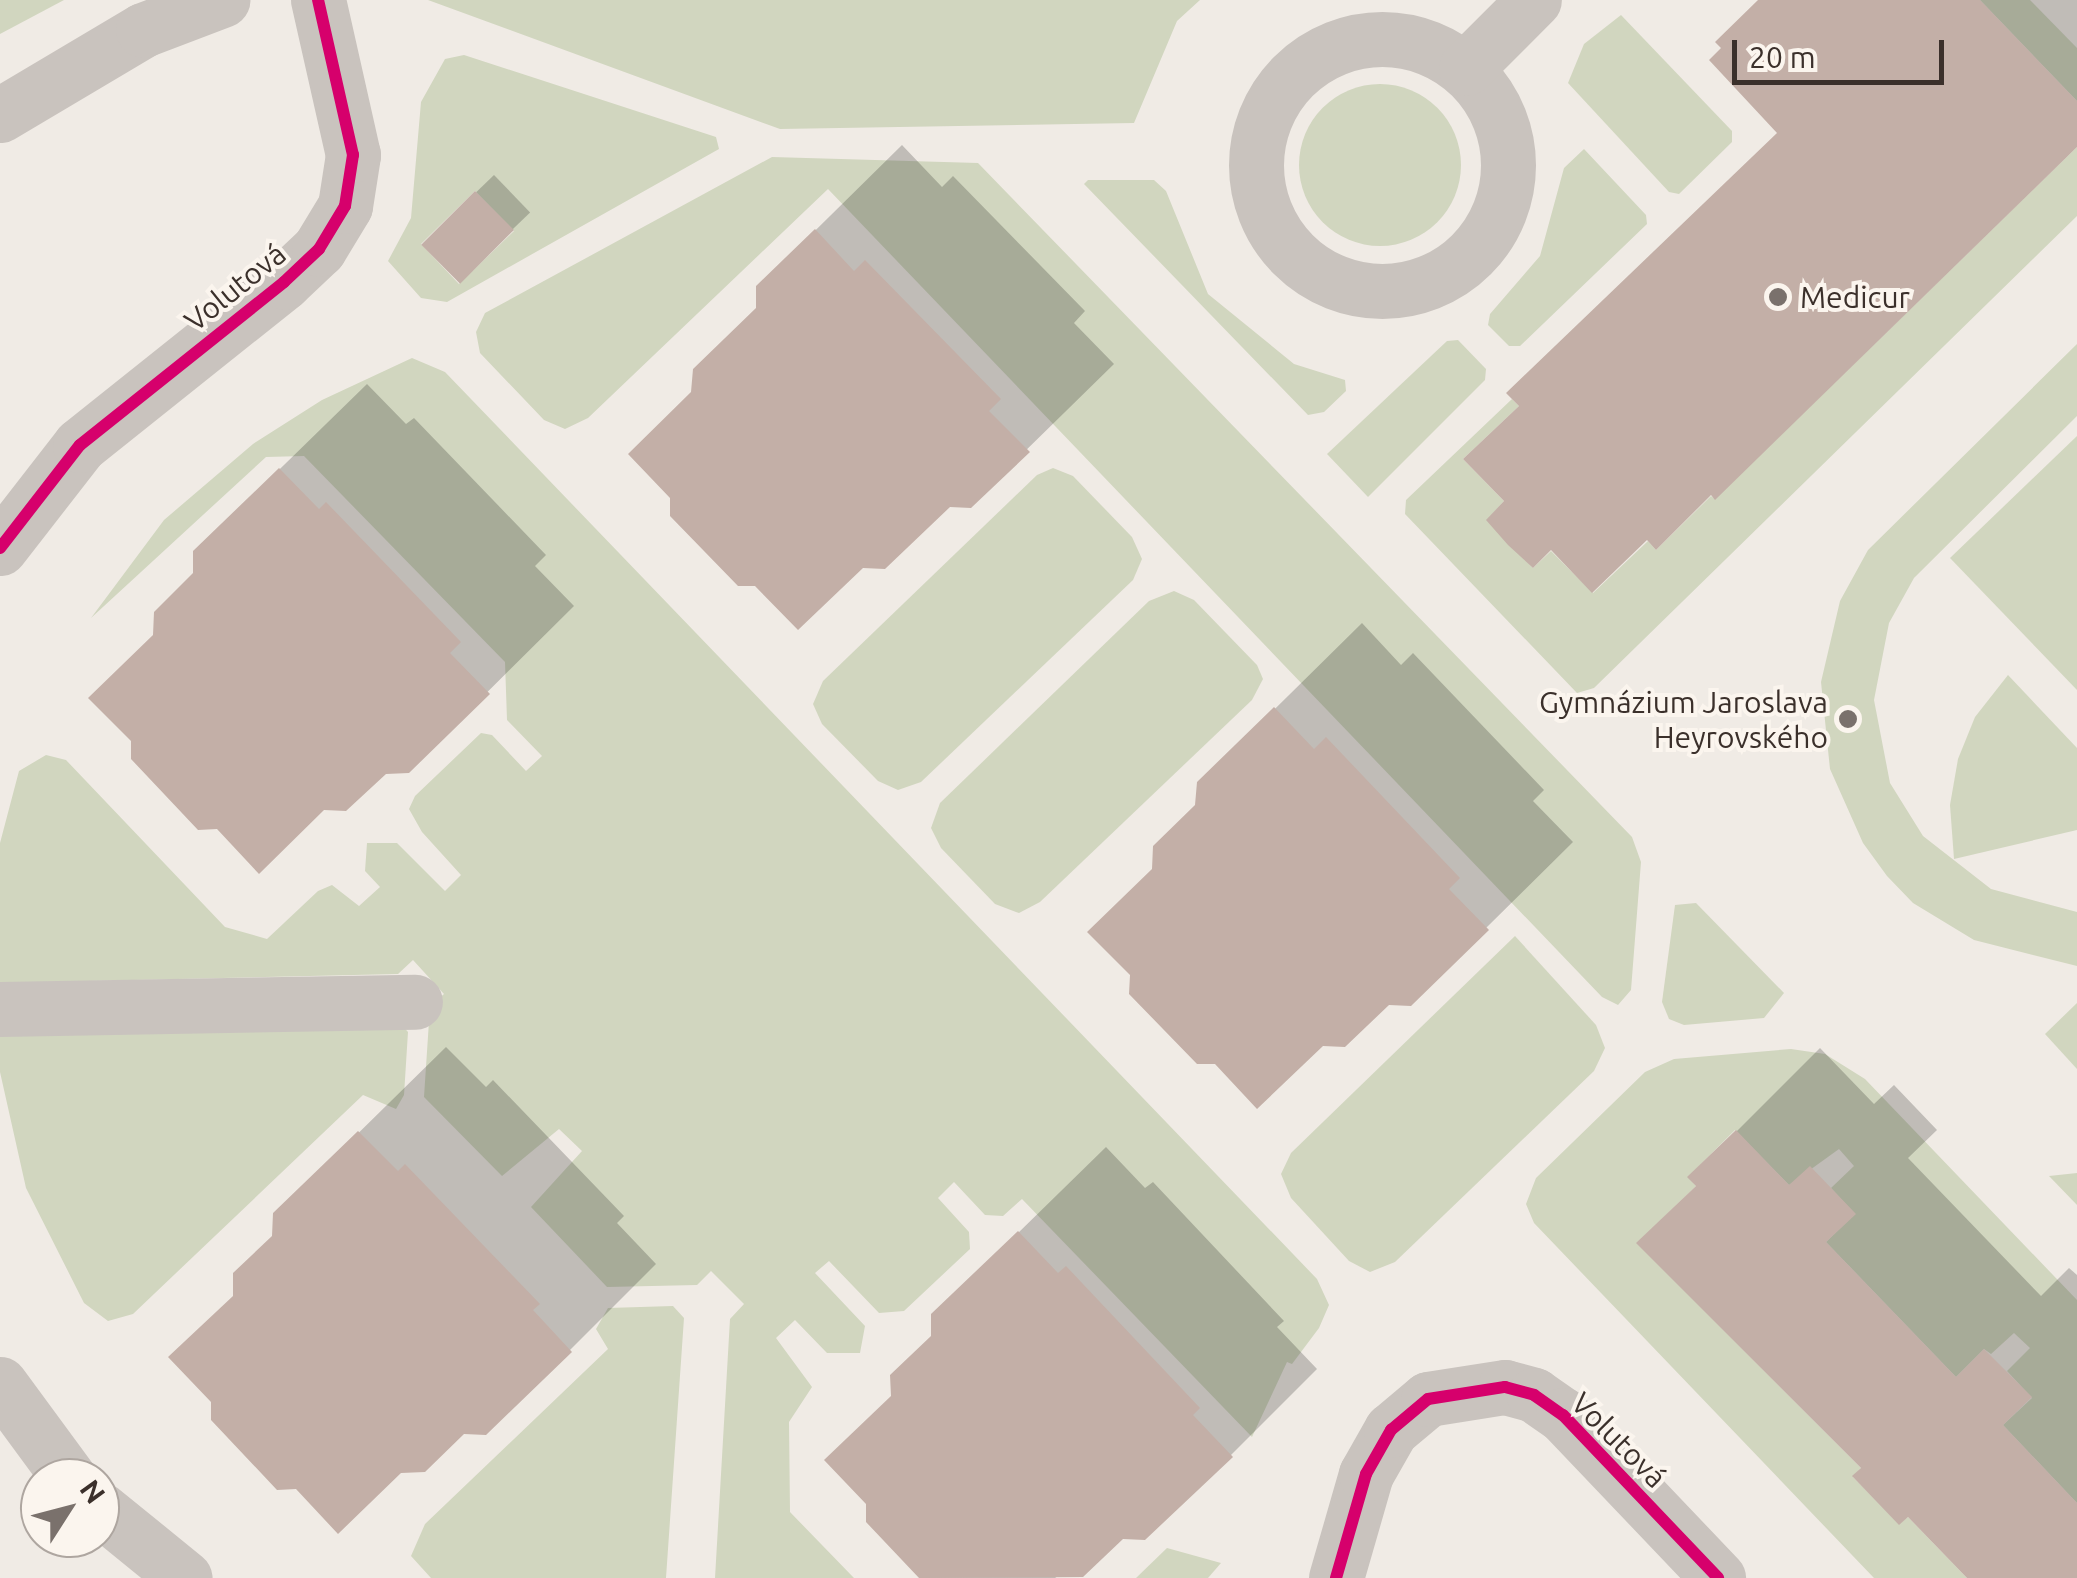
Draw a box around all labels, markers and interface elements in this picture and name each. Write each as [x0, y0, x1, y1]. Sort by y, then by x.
scale bar [1737, 20, 1950, 82]
text: 20 m [1749, 40, 1816, 74]
street label: Volutová [177, 235, 293, 339]
place label: Medicur [1800, 279, 1910, 315]
marker: Medicur [1765, 284, 1791, 310]
place label: Gymnázium Jaroslava Heyrovského [1539, 684, 1828, 754]
marker: Gymnázium Jaroslava Heyrovského [1837, 708, 1859, 730]
street label: Volutová [1564, 1385, 1674, 1495]
north arrow [20, 1458, 120, 1558]
text: N [74, 1474, 112, 1509]

